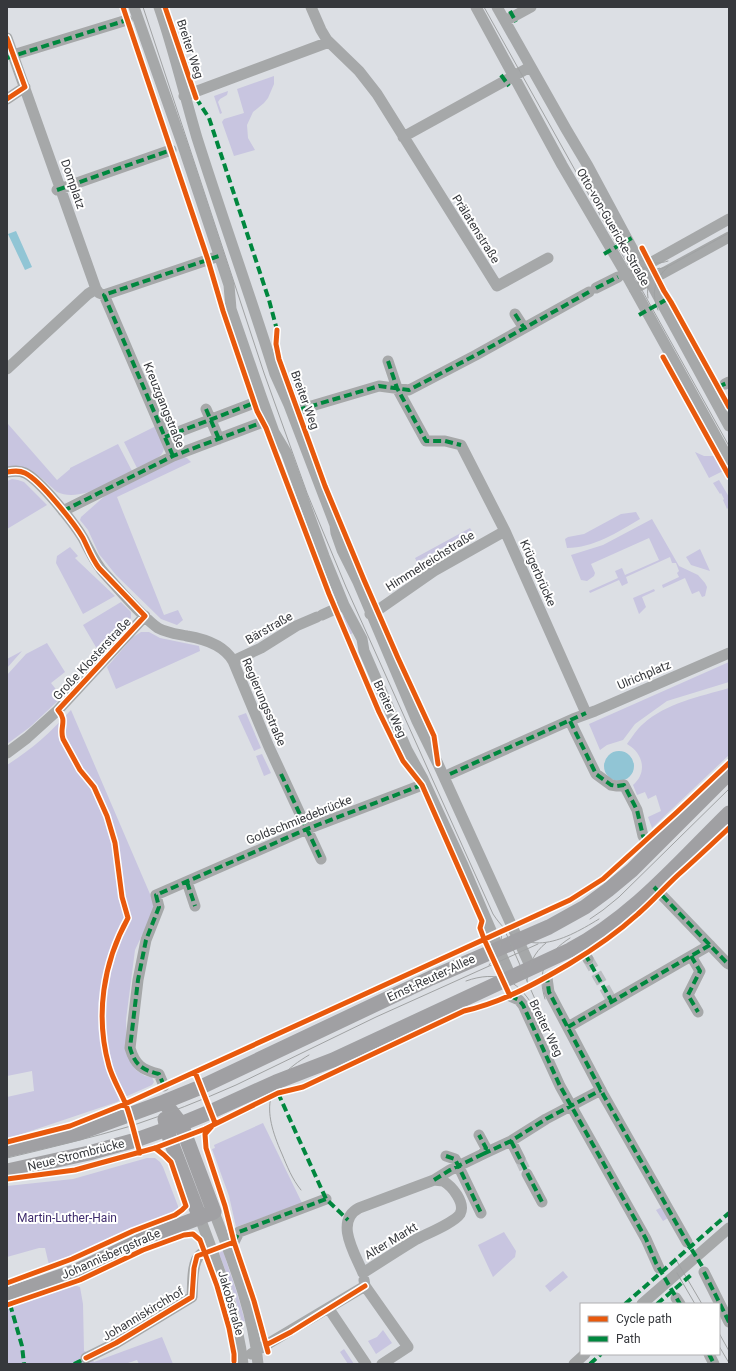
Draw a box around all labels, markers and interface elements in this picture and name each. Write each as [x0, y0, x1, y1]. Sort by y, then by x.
street label: Breiter Weg [174, 18, 206, 80]
street label: Domplatz [58, 157, 88, 211]
street label: Otto-von-Guericke-Straße [574, 166, 652, 288]
street label: Prälatenstraße [449, 192, 503, 266]
street label: Kreuzgangstraße [140, 360, 188, 450]
street label: Breiter Weg [288, 369, 322, 431]
street label: Himmelreichstraße [383, 528, 477, 594]
street label: Krügerbrücke [517, 538, 559, 608]
street label: Bärstraße [243, 609, 295, 647]
street label: Große Klosterstraße [50, 615, 134, 703]
street label: Regierungsstraße [239, 656, 289, 748]
street label: Ulrichplatz [615, 657, 673, 693]
street label: Breiter Weg [371, 678, 409, 740]
street label: Goldschmiedebrücke [244, 792, 354, 848]
street label: Ernst-Reuter-Allee [385, 951, 477, 1005]
street label: Breiter Weg [526, 997, 566, 1059]
street label: Neue Strombrücke [26, 1136, 126, 1174]
park label: Martin-Luther-Hain [17, 1211, 117, 1225]
street label: Alter Markt [362, 1220, 420, 1262]
street label: Johannisbergstraße [59, 1226, 163, 1282]
street label: Jakobstraße [215, 1269, 247, 1337]
street label: Johanniskirchhof [100, 1284, 187, 1344]
legend [580, 1303, 720, 1355]
text: Cycle path [616, 1312, 672, 1326]
text: Path [616, 1332, 641, 1346]

